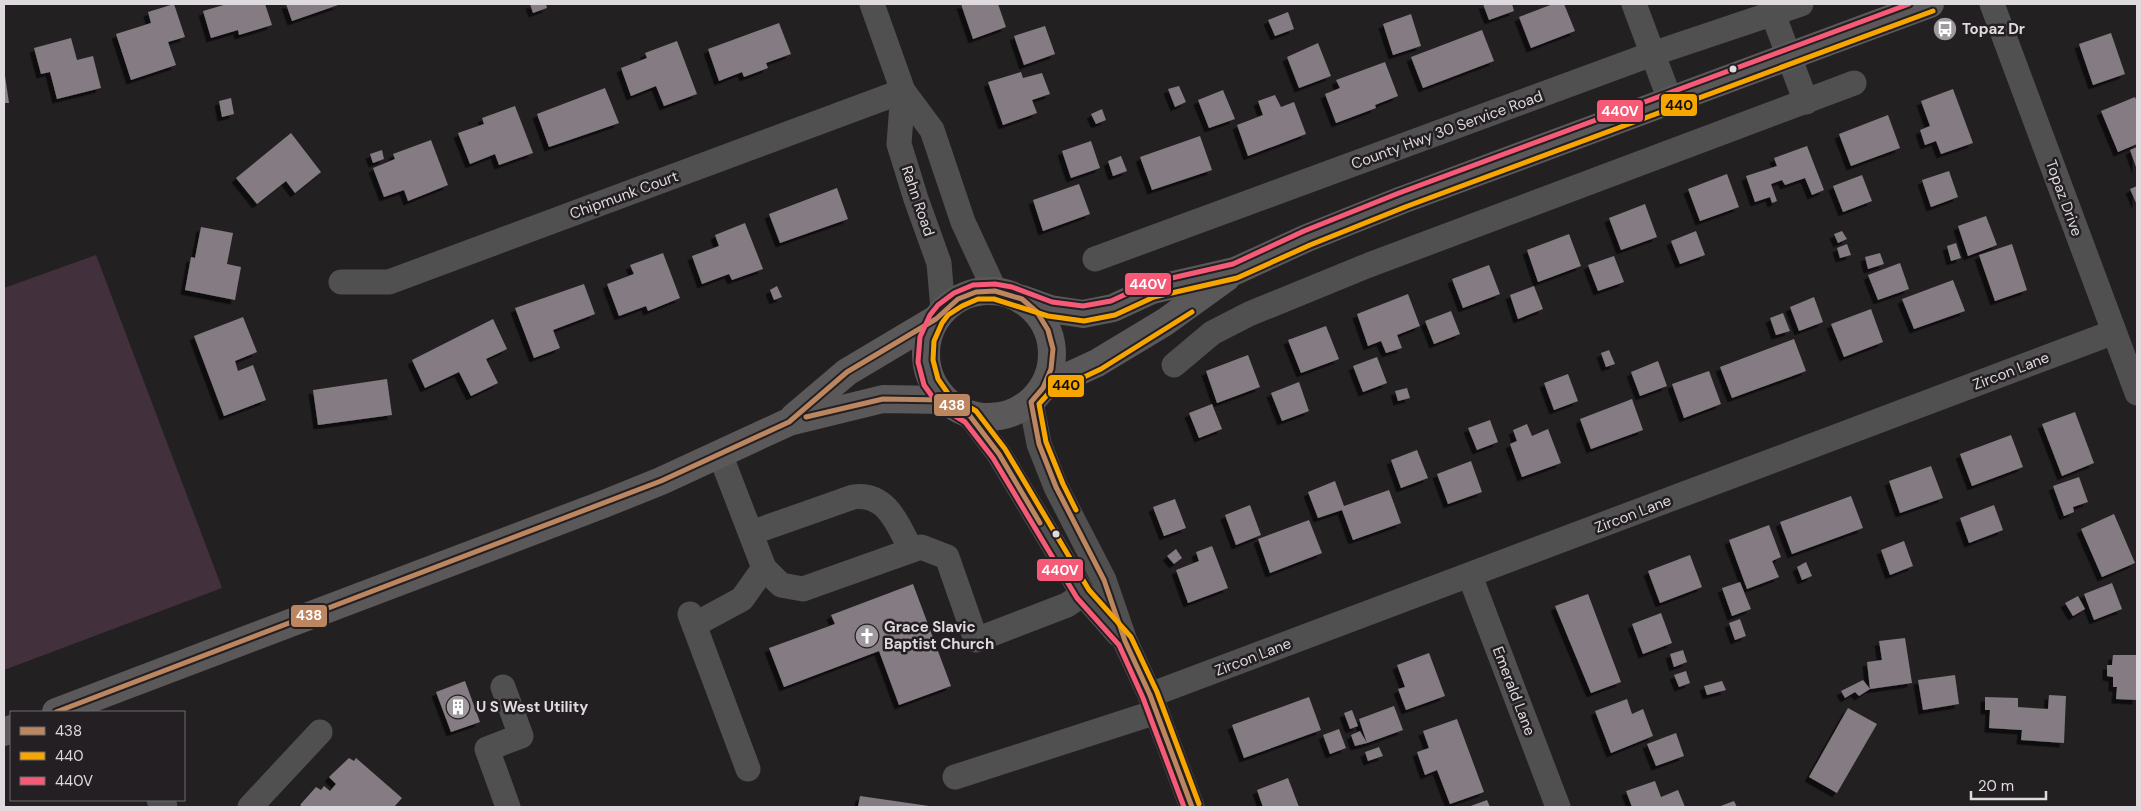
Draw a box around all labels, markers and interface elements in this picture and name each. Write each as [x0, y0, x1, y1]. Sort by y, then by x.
bus stop icon: Topaz Dr [1932, 16, 1958, 42]
place label: Topaz Dr [1962, 19, 2025, 39]
unlabelled marker [1728, 64, 1738, 74]
street label: County Hwy 30 Service Road [1348, 86, 1546, 174]
line badge: 440 [1660, 93, 1698, 117]
text: 440 [1665, 96, 1693, 114]
line badge: 440V [1596, 99, 1644, 123]
text: 440V [1601, 102, 1639, 120]
street label: Topaz Drive [2041, 157, 2087, 239]
street label: Rahn Road [897, 163, 939, 239]
street label: Chipmunk Court [567, 166, 681, 224]
line badge: 440V [1124, 272, 1172, 296]
text: 440V [1129, 275, 1167, 293]
street label: Zircon Lane [1970, 347, 2052, 395]
line badge: 440 [1047, 374, 1085, 398]
text: 440 [1052, 376, 1080, 394]
line badge: 438 [933, 393, 971, 417]
text: 438 [939, 396, 965, 414]
street label: Zircon Lane [1592, 490, 1674, 538]
unlabelled marker [1051, 529, 1061, 539]
line badge: 440V [1036, 558, 1084, 582]
text: 440V [1041, 561, 1079, 579]
line badge: 438 [290, 604, 328, 628]
text: 438 [296, 606, 322, 624]
place label: Grace Slavic Baptist Church [884, 617, 994, 654]
church icon: Grace Slavic Baptist Church [854, 623, 880, 649]
street label: Zircon Lane [1212, 633, 1294, 681]
street label: Emerald Lane [1488, 644, 1540, 738]
building icon: U S West Utility [445, 694, 471, 720]
place label: U S West Utility [476, 697, 588, 717]
legend [10, 711, 185, 801]
text: 438 [55, 721, 82, 741]
text: 440 [55, 746, 83, 766]
scale bar [1971, 768, 2046, 800]
text: 440V [55, 771, 93, 791]
text: 20 m [1978, 776, 2014, 796]

